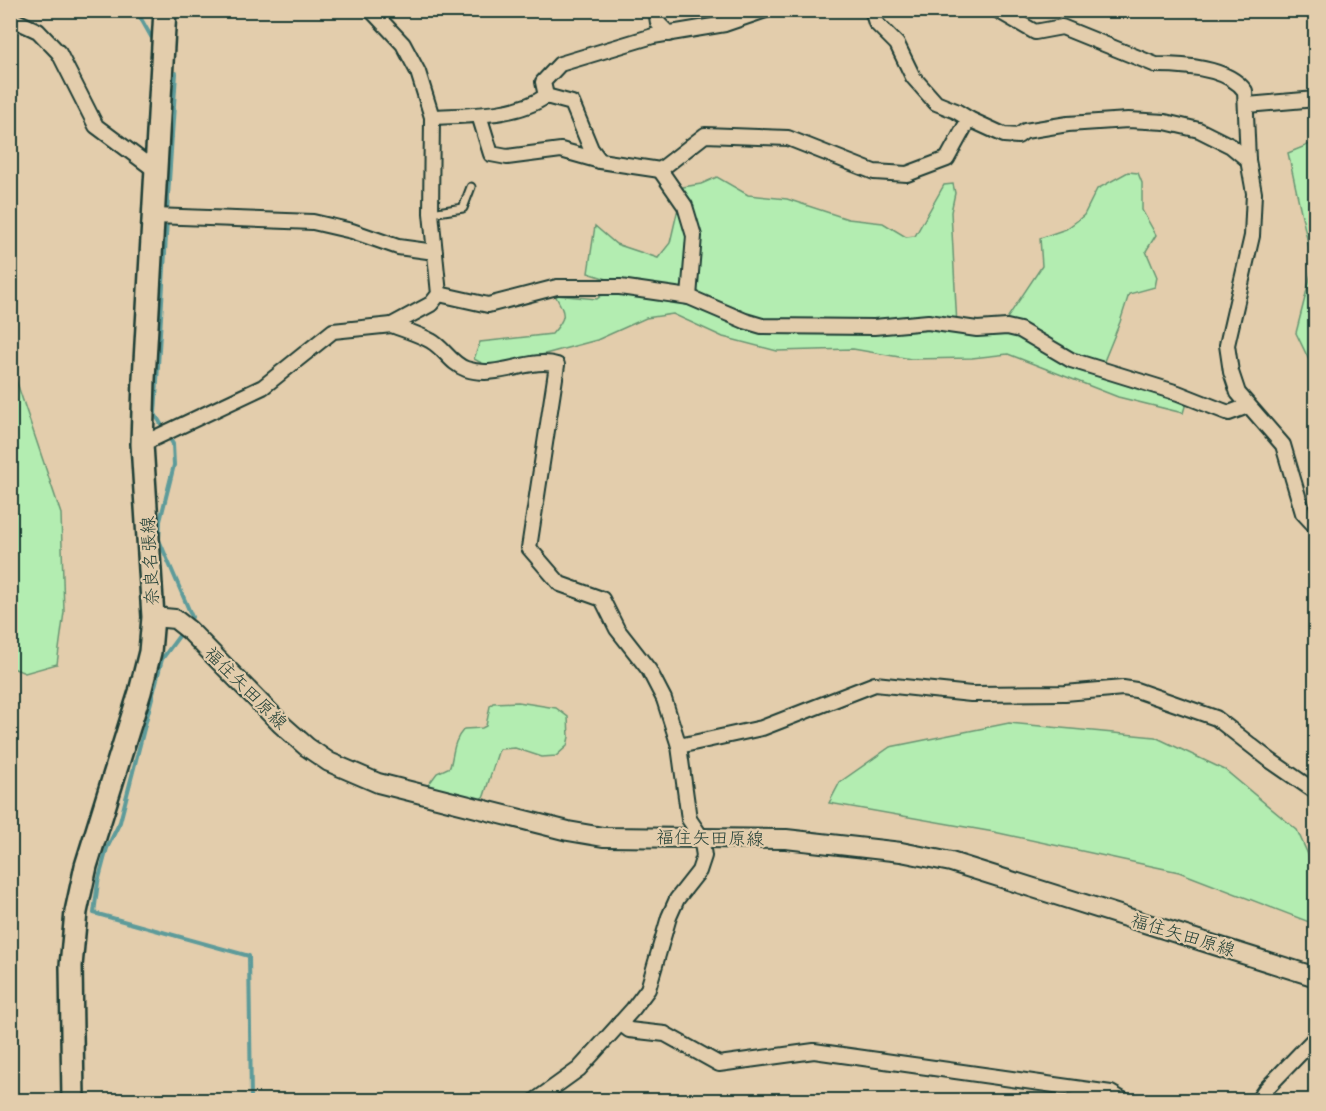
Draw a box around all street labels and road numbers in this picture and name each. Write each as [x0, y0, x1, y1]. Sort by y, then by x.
street label: 奈良名張線 [132, 515, 168, 607]
street label: 福住矢田原線 [197, 639, 295, 737]
street label: 福住矢田原線 [656, 821, 764, 855]
street label: 福住矢田原線 [1127, 904, 1239, 966]

